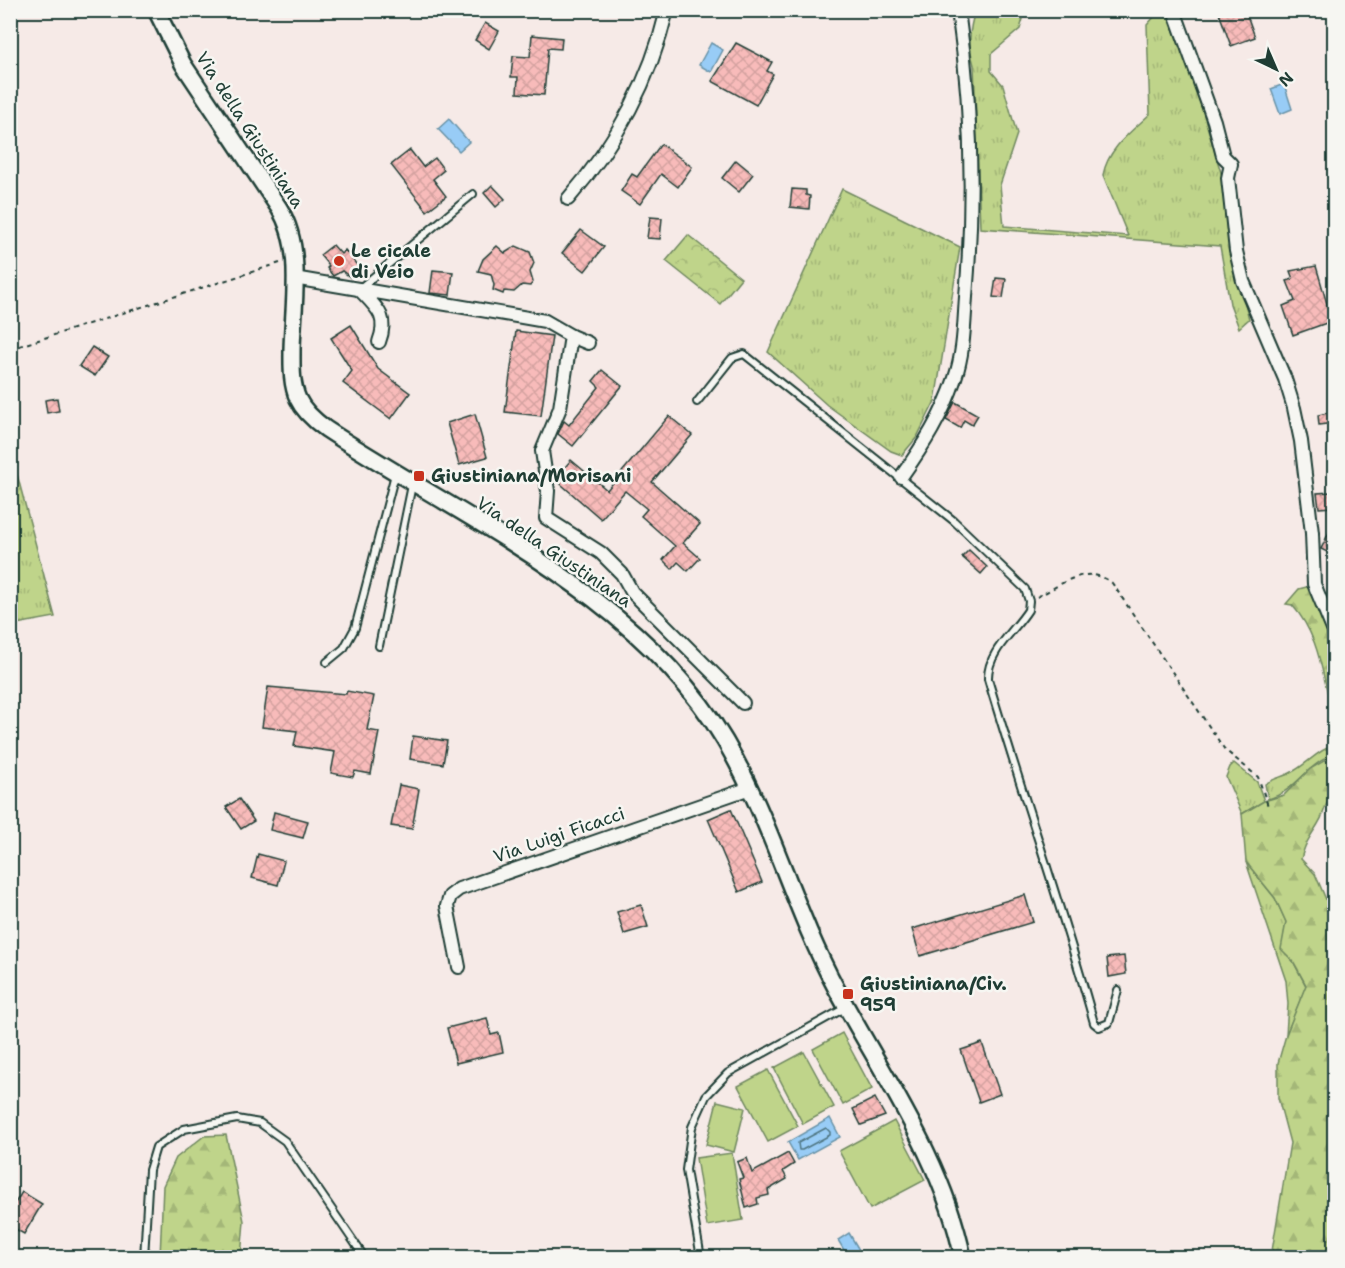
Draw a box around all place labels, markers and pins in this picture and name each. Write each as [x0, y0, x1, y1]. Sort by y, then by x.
place label: Le cicale di Veio [351, 239, 431, 284]
marker: Le cicale di Veio [332, 254, 346, 268]
place label: Giustiniana/Morisani [431, 464, 631, 488]
marker: Giustiniana/Morisani [412, 469, 426, 483]
place label: Giustiniana/Civ. 959 [860, 972, 1007, 1017]
marker: Giustiniana/Civ. 959 [841, 987, 855, 1001]

